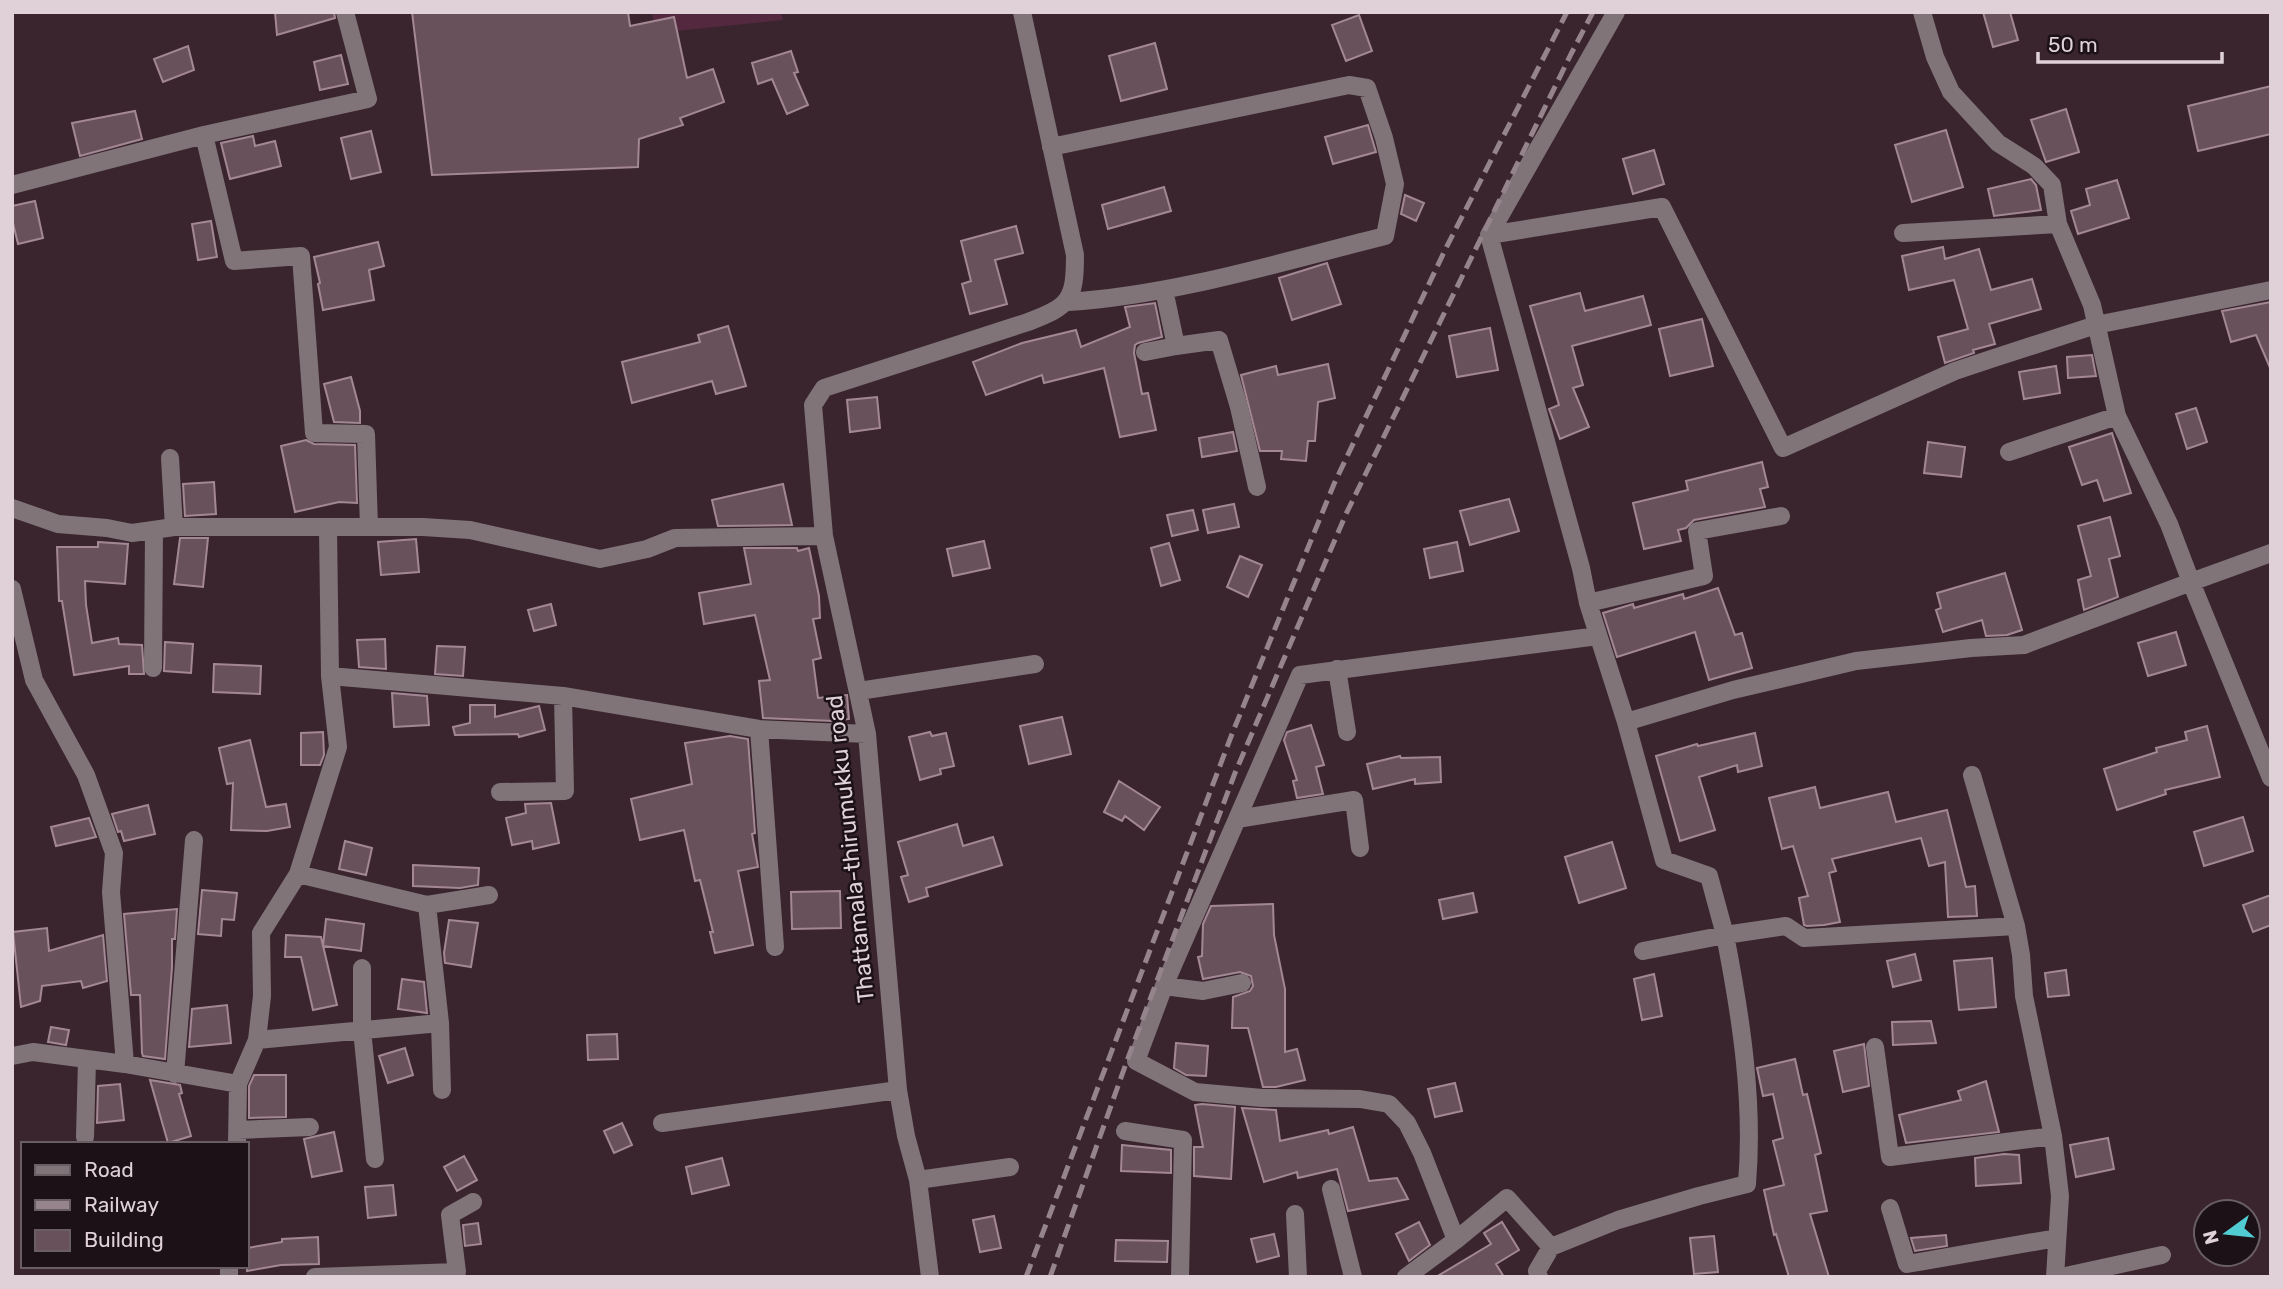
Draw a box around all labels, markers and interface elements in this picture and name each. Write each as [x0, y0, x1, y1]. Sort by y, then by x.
scale bar [2038, 21, 2222, 65]
text: 50 m [2048, 32, 2098, 57]
street label: Thattamala-thirumukku road [820, 694, 880, 1004]
legend [21, 1142, 248, 1268]
text: Road [84, 1157, 134, 1182]
text: Railway [84, 1192, 159, 1217]
north arrow [2192, 1198, 2262, 1268]
text: Building [84, 1227, 164, 1252]
text: N [2198, 1228, 2224, 1247]

